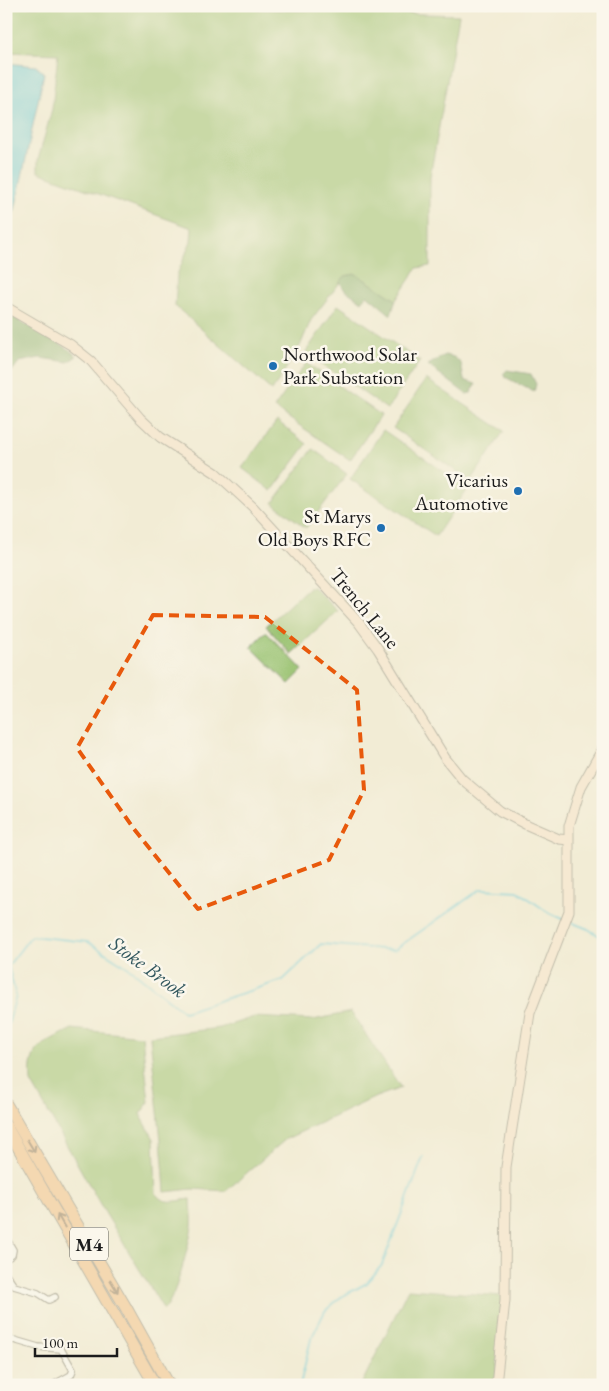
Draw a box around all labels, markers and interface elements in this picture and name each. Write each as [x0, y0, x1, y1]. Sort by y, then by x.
place label: Northwood Solar Park Substation [283, 341, 417, 390]
marker: Northwood Solar Park Substation [267, 360, 279, 372]
place label: Vicarius Automotive [414, 467, 508, 516]
marker: Vicarius Automotive [512, 485, 524, 497]
place label: St Marys Old Boys RFC [258, 503, 371, 552]
marker: St Marys Old Boys RFC [375, 522, 387, 534]
street label: Trench Lane [324, 562, 406, 654]
water label: Stoke Brook [103, 929, 193, 1004]
one-way arrow [27, 1139, 37, 1153]
one-way arrow [56, 1214, 66, 1228]
road number: M4 [70, 1228, 108, 1260]
one-way arrow [109, 1278, 119, 1293]
scale bar [35, 1326, 118, 1358]
text: 100 m [42, 1333, 79, 1352]

